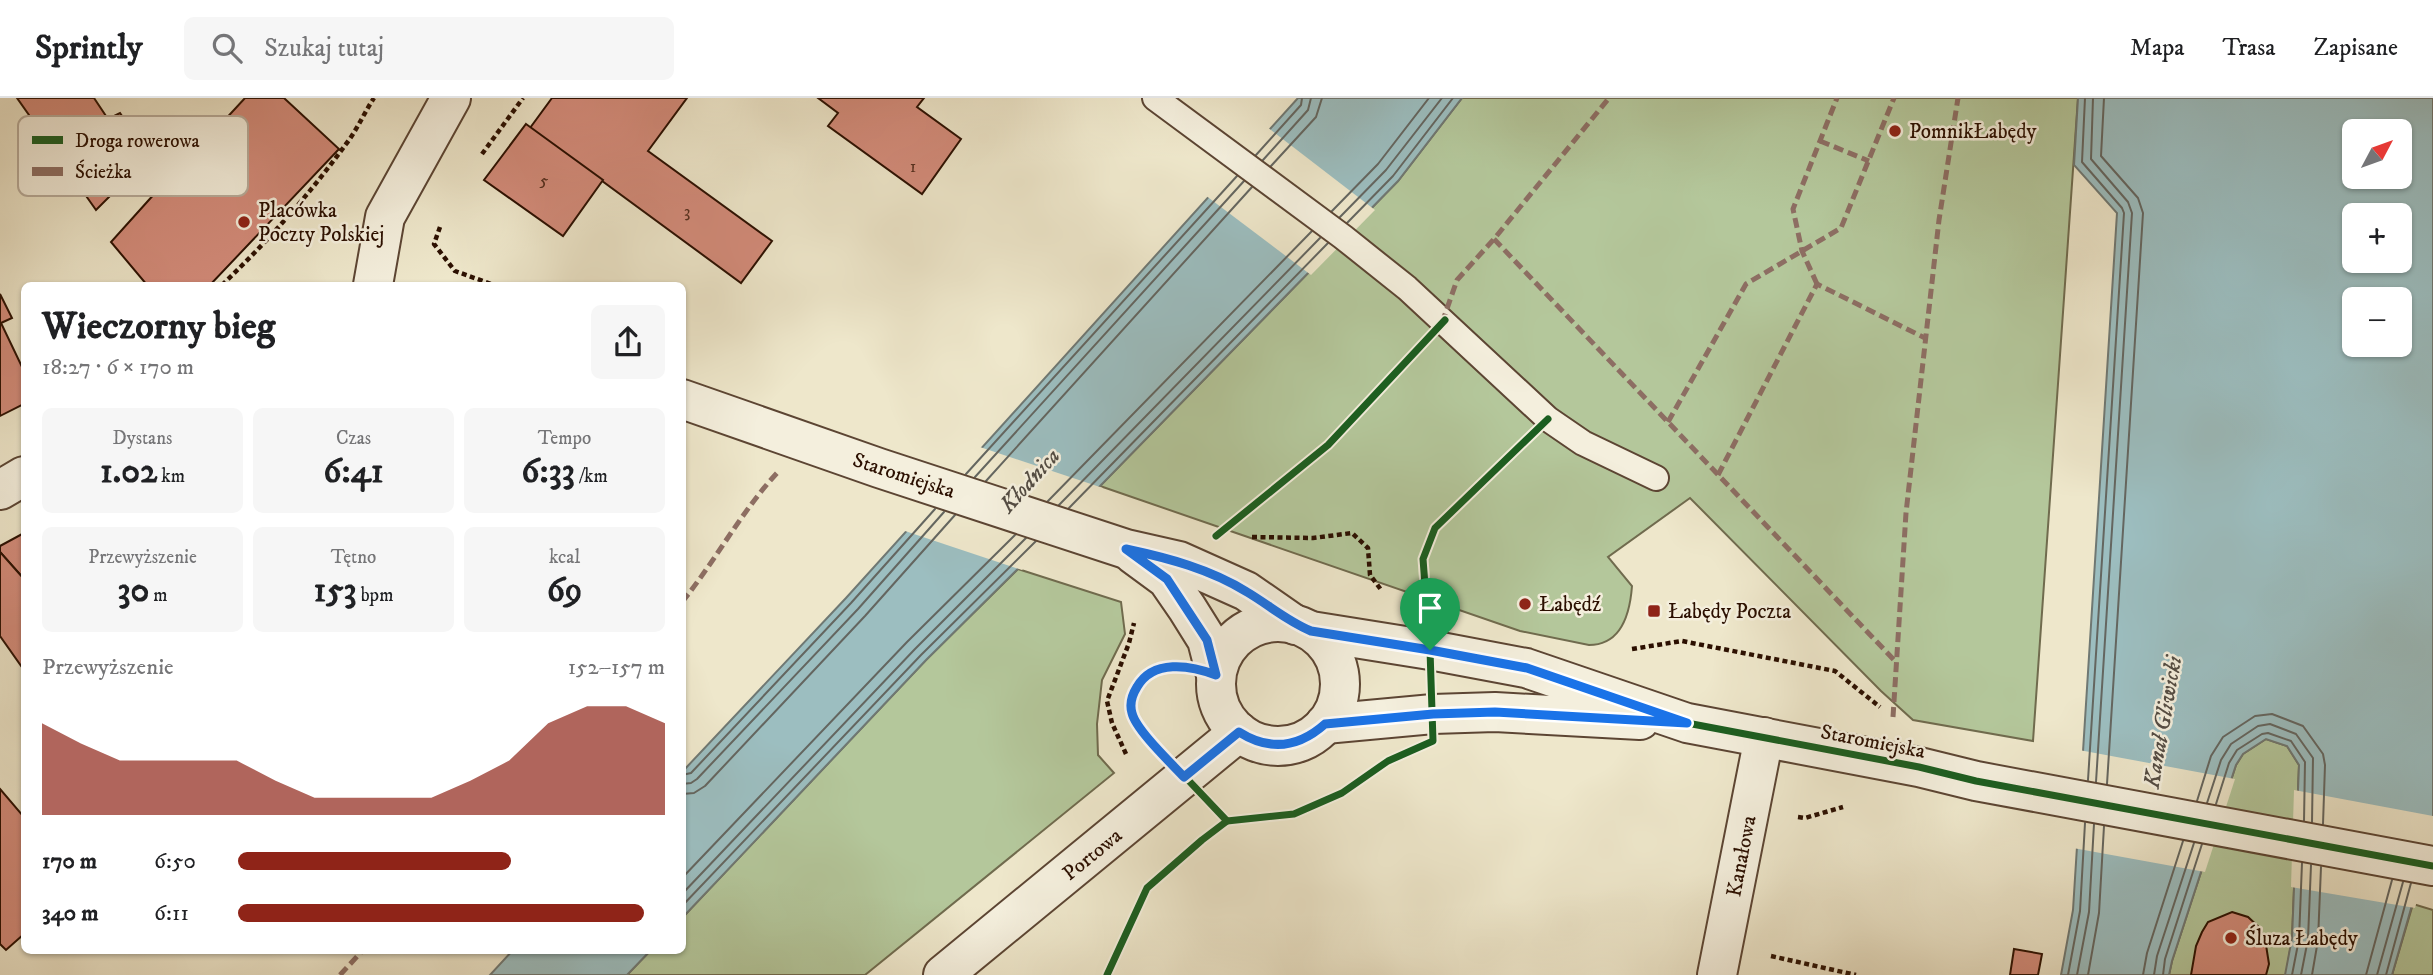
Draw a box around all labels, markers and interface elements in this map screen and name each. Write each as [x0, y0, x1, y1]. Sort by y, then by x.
search box [184, 17, 674, 80]
text: Sprintly [35, 28, 142, 69]
icon: search [208, 29, 246, 67]
text: Szukaj tutaj [264, 32, 384, 65]
text: Mapa [2130, 33, 2184, 63]
text: Trasa [2222, 33, 2276, 63]
text: Zapisane [2314, 33, 2398, 63]
legend [18, 116, 248, 196]
place label: PomnikŁabędy [1909, 119, 2038, 145]
north arrow [2342, 119, 2412, 189]
map controls [2342, 119, 2412, 357]
marker: PomnikŁabędy [1887, 123, 1903, 139]
text: Droga rowerowa [75, 130, 200, 153]
house number: 1 [910, 156, 916, 178]
text: Ścieżka [75, 159, 132, 184]
house number: 5 [540, 170, 549, 192]
place label: Placówka Poczty Polskiej [258, 198, 384, 248]
house number: 3 [684, 201, 690, 223]
button: + [2342, 203, 2412, 273]
marker: Placówka Poczty Polskiej [236, 214, 252, 230]
button: − [2342, 287, 2412, 357]
text: Wieczorny bieg [42, 303, 275, 351]
button: share [591, 305, 665, 379]
text: 18:27 · 6 × 170 m [42, 353, 194, 382]
text: Dystans [113, 427, 172, 450]
text: Czas [336, 427, 371, 450]
text: Tempo [538, 427, 591, 450]
water label: Kłodnica [993, 443, 1067, 520]
street label: Staromiejska [849, 447, 958, 505]
text: 1.02 [100, 450, 157, 494]
text: 6:41 [323, 450, 384, 494]
text: 6:33 [521, 450, 575, 494]
text: km [157, 465, 185, 488]
text: /km [575, 465, 608, 488]
text: Przewyższenie [88, 546, 197, 569]
text: Tętno [331, 546, 376, 569]
text: kcal [549, 546, 580, 569]
text: 30 [117, 569, 149, 613]
text: 153 [314, 569, 357, 613]
text: 69 [547, 569, 582, 613]
pin [1400, 578, 1460, 650]
text: m [149, 584, 168, 607]
text: bpm [357, 584, 393, 607]
icon: arrive [1411, 589, 1449, 627]
place label: Łabędź [1539, 592, 1601, 618]
marker: Łabędź [1517, 596, 1533, 612]
place label: Łabędy Poczta [1668, 599, 1791, 625]
marker: Łabędy Poczta [1646, 603, 1662, 619]
water label: Kanał Gliwicki [2137, 652, 2190, 792]
text: Przewyższenie [42, 653, 174, 682]
text: 152–157 m [568, 653, 665, 682]
street label: Staromiejska [1818, 719, 1927, 765]
street label: Kanałowa [1721, 813, 1763, 899]
street label: Portowa [1058, 823, 1128, 887]
text: 170 m [42, 847, 97, 876]
text: 6:50 [154, 847, 196, 876]
text: 340 m [42, 899, 98, 928]
text: 6:11 [154, 899, 189, 928]
place label: Śluza Łabędy [2245, 924, 2359, 952]
marker: Śluza Łabędy [2223, 930, 2239, 946]

